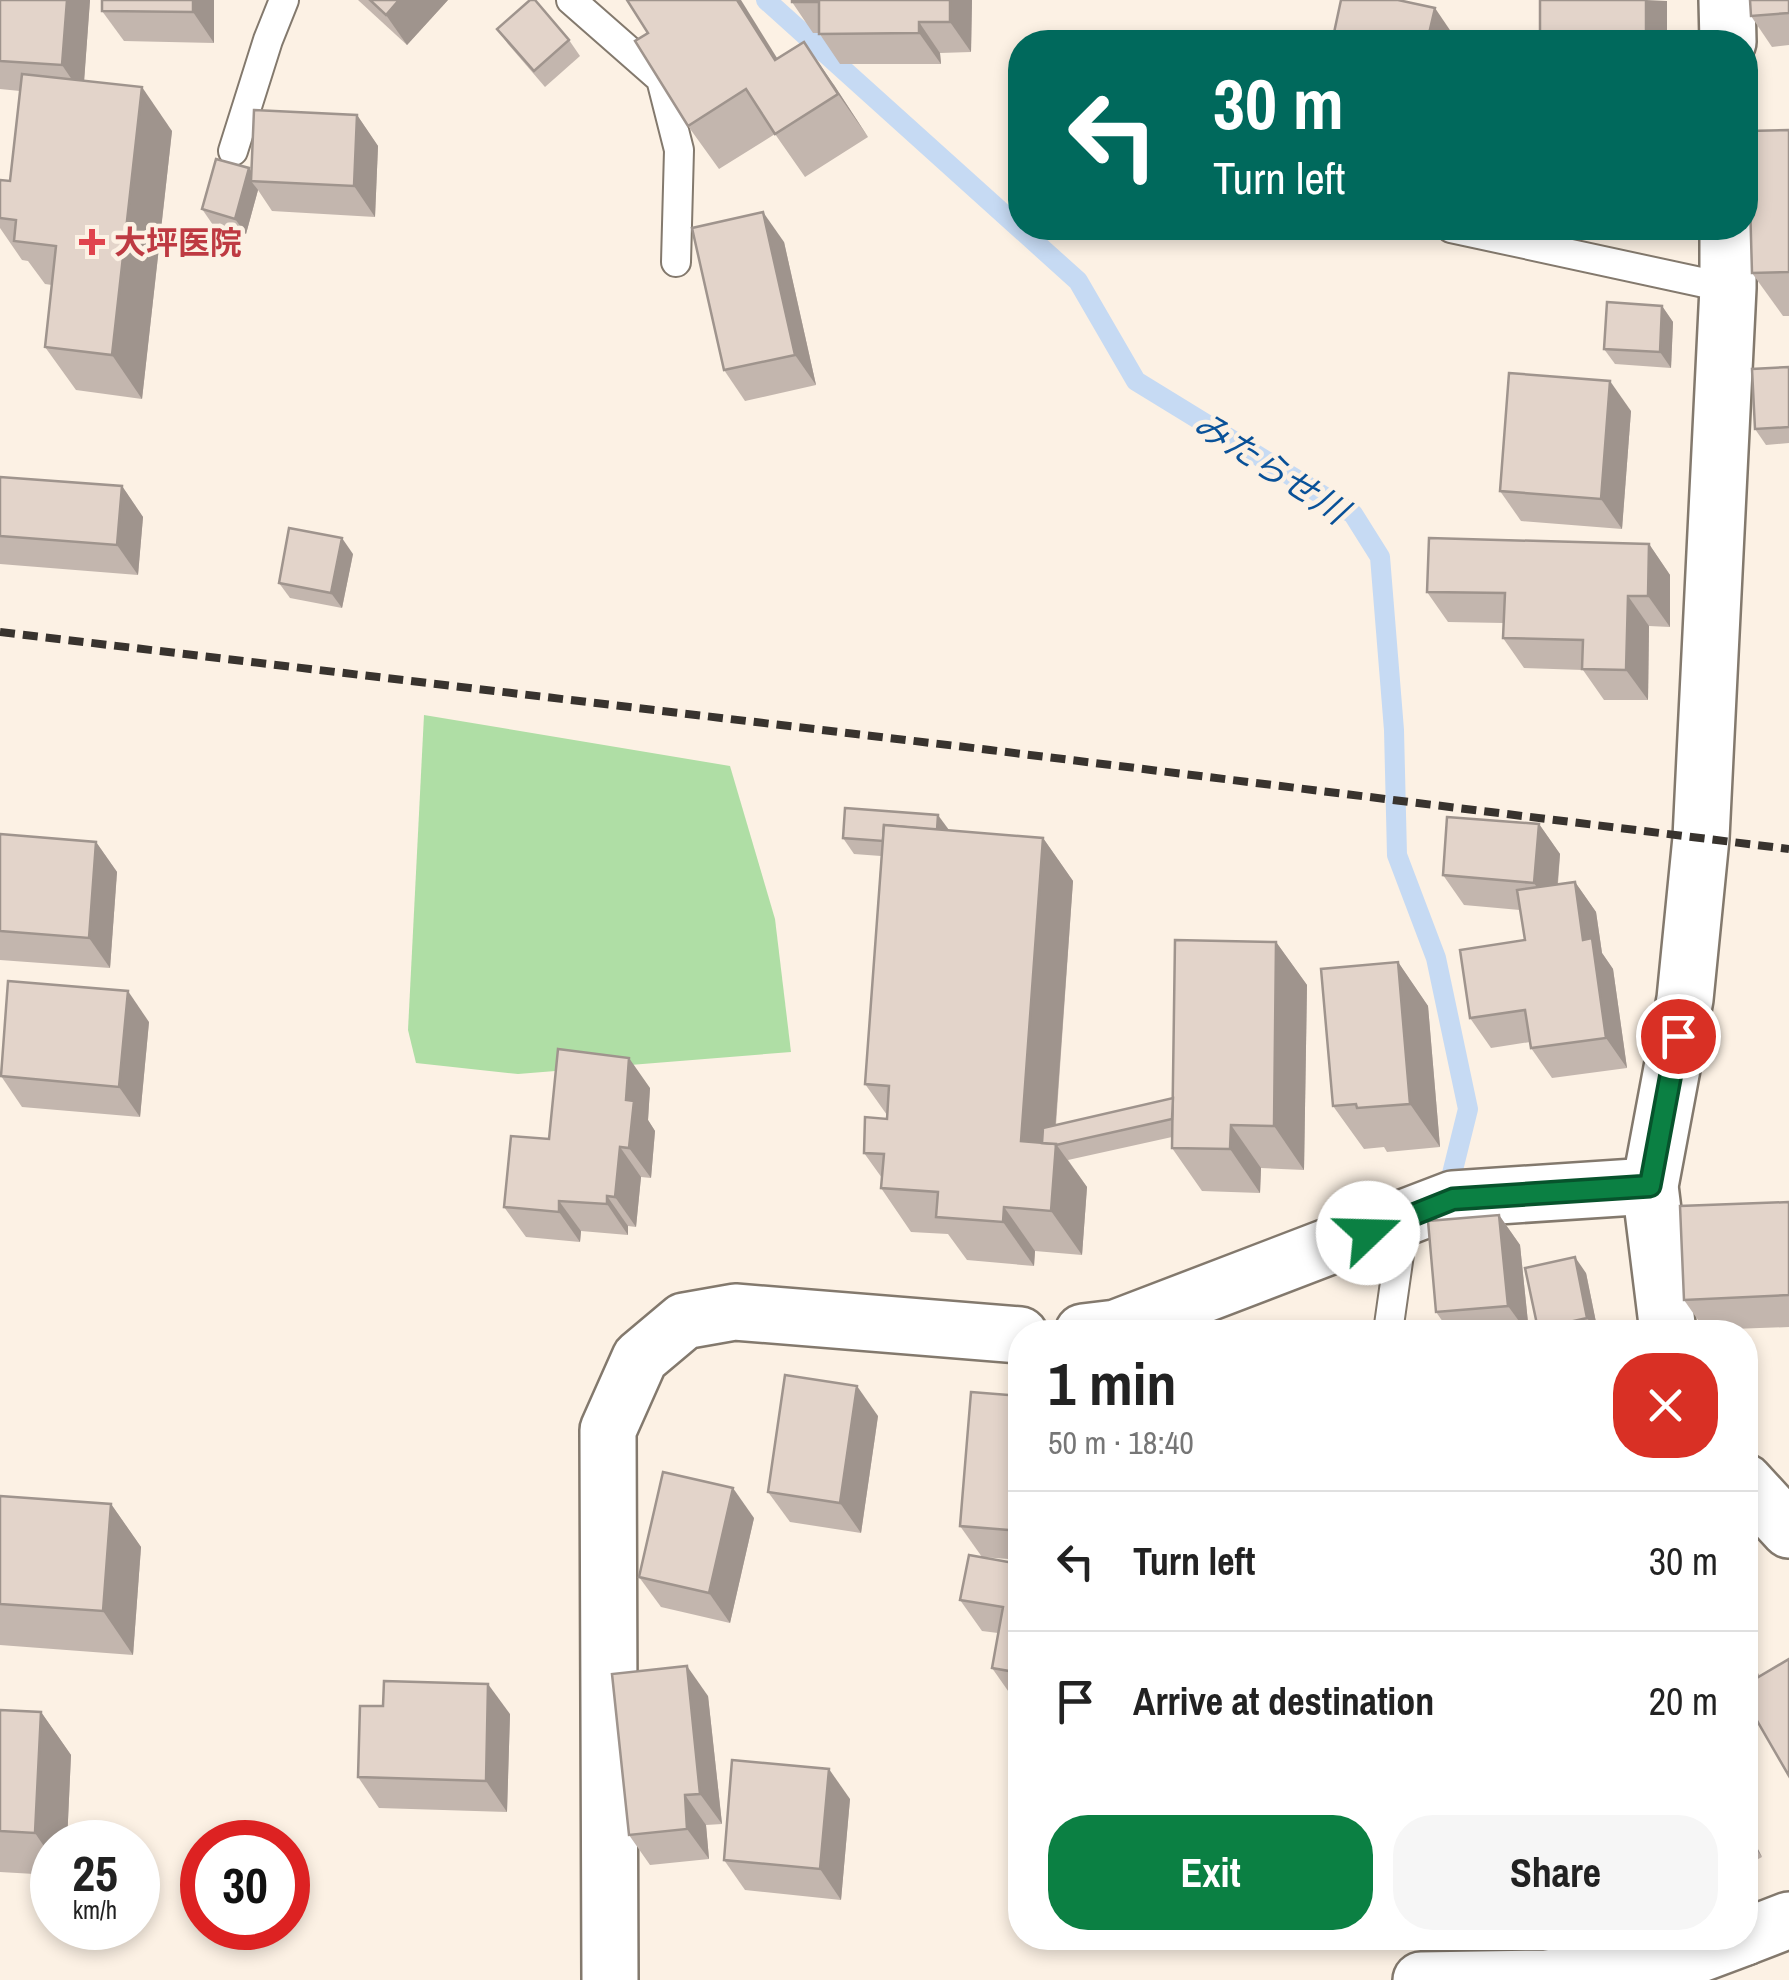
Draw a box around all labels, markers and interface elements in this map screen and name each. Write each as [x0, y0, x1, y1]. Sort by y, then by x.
text: 30 m [1213, 57, 1344, 151]
icon: left [1048, 70, 1178, 200]
text: Turn left [1213, 147, 1345, 208]
place label: 大坪医院 [114, 221, 242, 264]
marker: 大坪医院 [79, 229, 105, 255]
water label: みたらせ川 [1185, 400, 1360, 536]
pin [1636, 994, 1721, 1079]
icon: arrive [1651, 1009, 1706, 1064]
position arrow [1316, 1181, 1420, 1285]
text: 1 min [1048, 1343, 1177, 1424]
button: close [1613, 1353, 1718, 1458]
text: 50 m · 18:40 [1048, 1421, 1194, 1464]
icon: left [1048, 1534, 1103, 1589]
text: Turn left [1133, 1536, 1255, 1587]
text: 30 m [1649, 1536, 1718, 1587]
icon: arrive [1048, 1674, 1103, 1729]
text: Arrive at destination [1133, 1676, 1434, 1727]
text: 20 m [1649, 1676, 1718, 1727]
button: Exit [1048, 1815, 1373, 1930]
button: Share [1393, 1815, 1718, 1930]
speed limit sign: 30 [180, 1820, 310, 1950]
text: 25 [72, 1839, 118, 1907]
text: km/h [73, 1893, 117, 1927]

